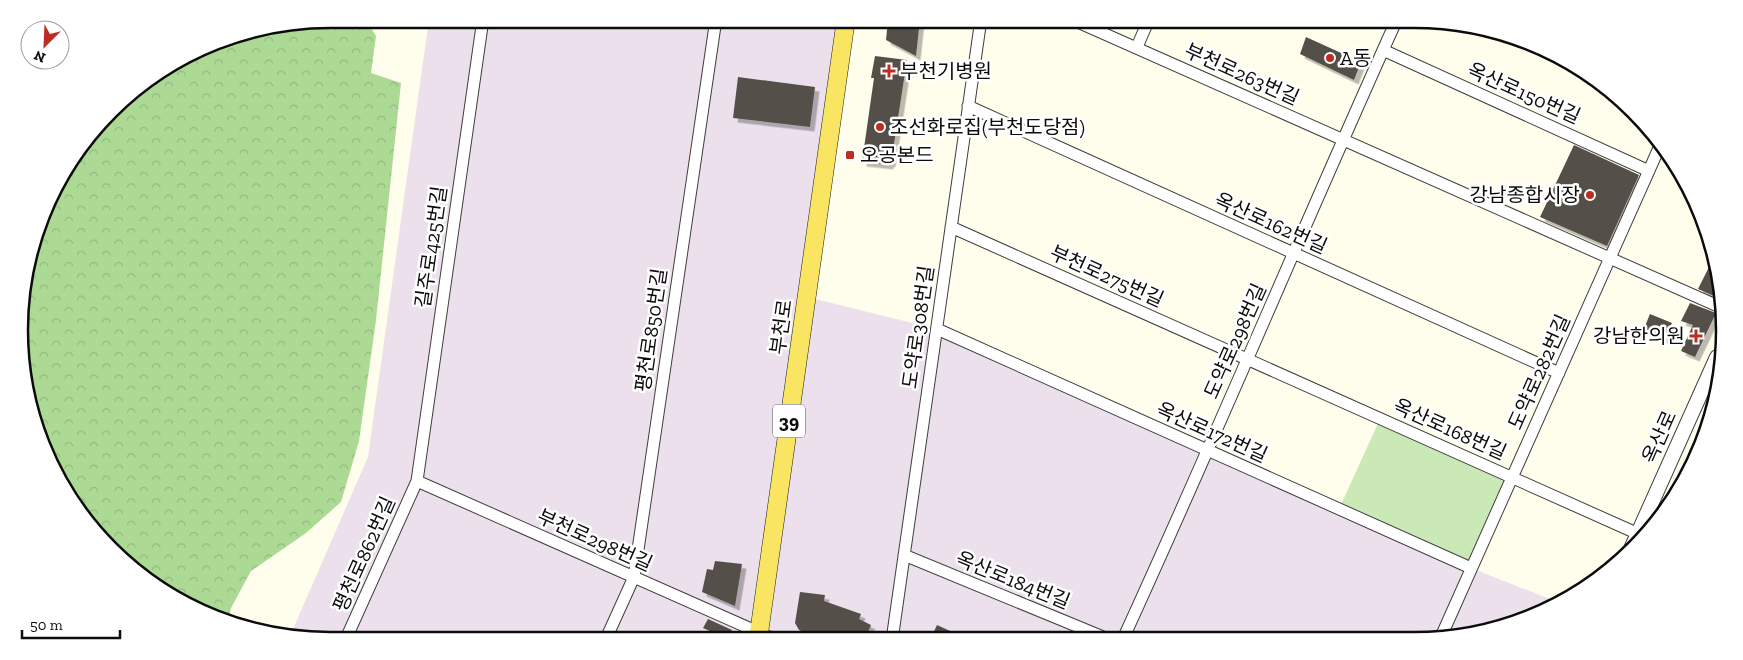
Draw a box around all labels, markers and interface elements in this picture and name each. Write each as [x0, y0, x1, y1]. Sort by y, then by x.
north arrow [20, 20, 70, 70]
street label: 부천로263번길 [1181, 38, 1303, 110]
text: N [31, 46, 48, 66]
place label: A동 [1340, 46, 1371, 70]
marker: A동 [1324, 52, 1336, 64]
street label: 옥산로150번길 [1464, 57, 1584, 129]
place label: 부천기병원 [900, 59, 992, 83]
marker: 부천기병원 [882, 64, 896, 78]
place label: 조선화로집(부천도당점) [890, 115, 1085, 139]
marker: 조선화로집(부천도당점) [874, 121, 886, 133]
place label: 오공본드 [860, 143, 934, 167]
marker: 오공본드 [844, 149, 856, 161]
place label: 강남종합시장 [1470, 183, 1580, 207]
street label: 길주로425번길 [411, 184, 451, 310]
street label: 옥산로162번길 [1211, 188, 1331, 258]
marker: 강남종합시장 [1584, 189, 1596, 201]
street label: 부천로275번길 [1046, 240, 1168, 312]
street label: 도약로308번길 [897, 264, 939, 390]
street label: 평천로850번길 [630, 267, 672, 393]
street label: 도약로298번길 [1199, 280, 1271, 402]
street label: 부천로 [765, 298, 797, 356]
street label: 도약로282번길 [1503, 311, 1575, 433]
place label: 강남한의원 [1593, 324, 1685, 348]
marker: 강남한의원 [1689, 329, 1703, 343]
street label: 옥산로168번길 [1390, 393, 1510, 465]
street label: 옥산로172번길 [1153, 397, 1271, 467]
road number: 39 [773, 404, 805, 438]
street label: 옥산로 [1637, 407, 1681, 467]
street label: 평천로862번길 [328, 493, 400, 615]
street label: 부천로298번길 [534, 504, 656, 576]
street label: 옥산로184번길 [952, 546, 1074, 614]
scale bar [22, 608, 120, 640]
text: 50 m [30, 616, 63, 634]

